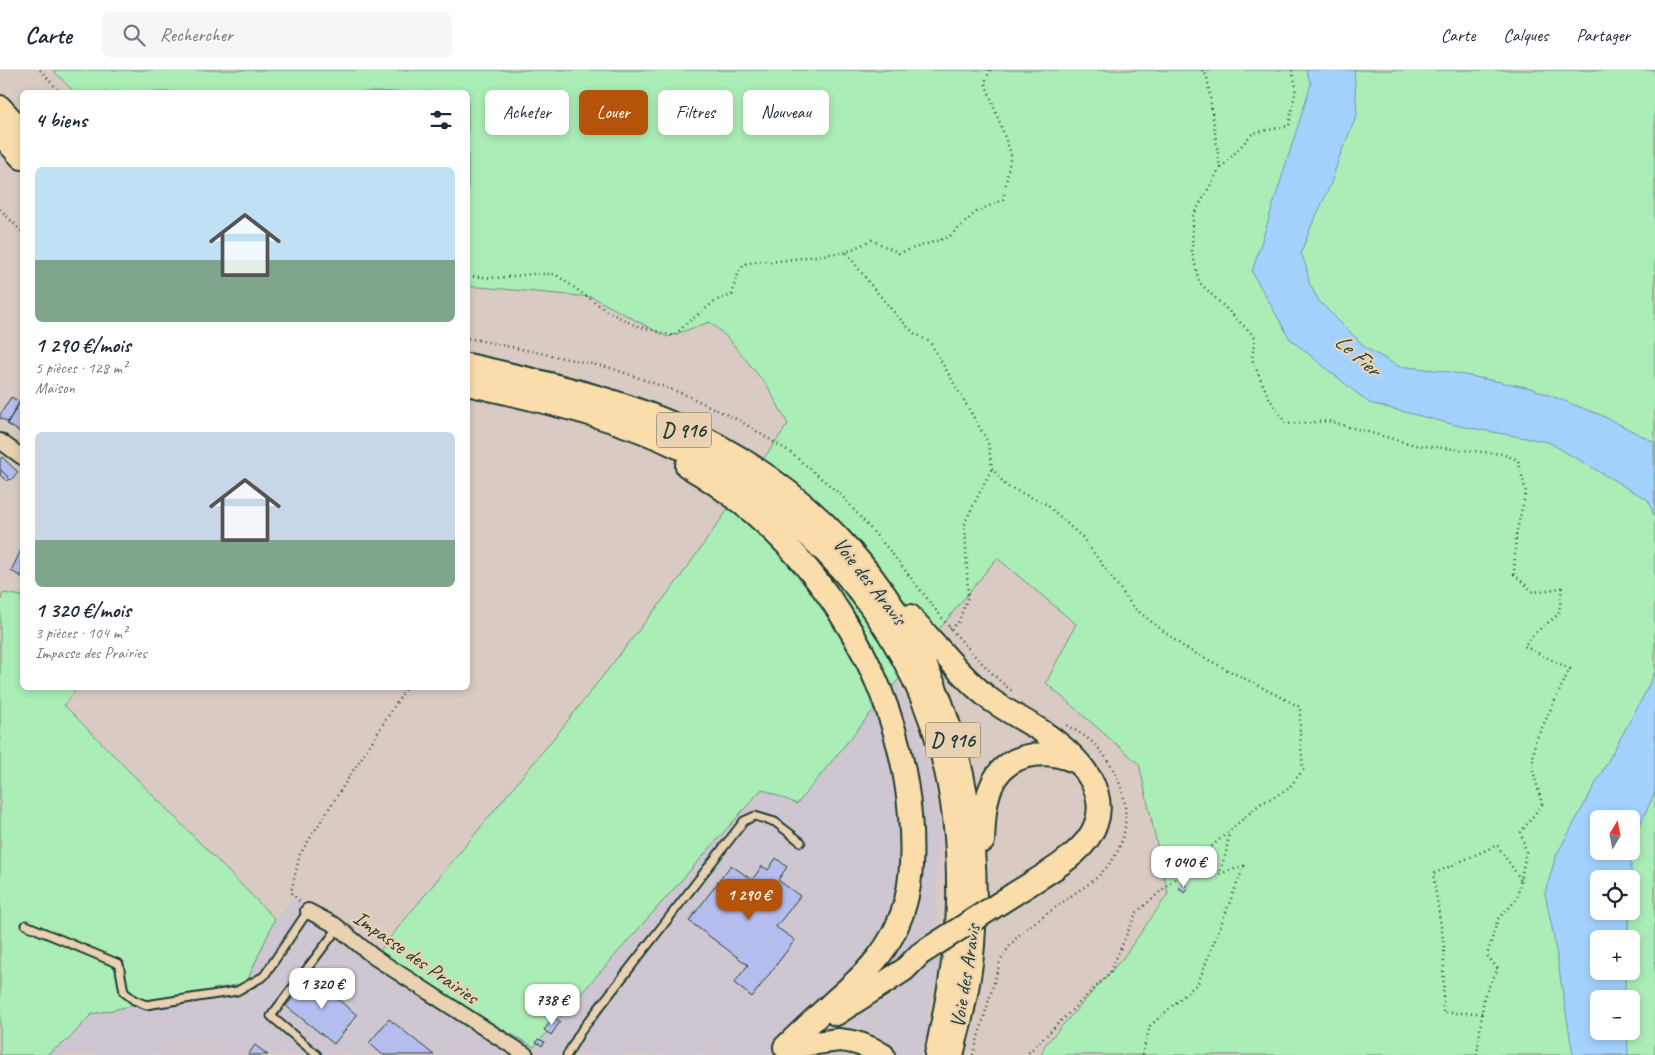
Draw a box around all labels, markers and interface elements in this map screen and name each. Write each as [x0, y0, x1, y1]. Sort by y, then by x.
search box [102, 12, 452, 57]
text: Carte [25, 20, 72, 50]
icon: search [120, 21, 148, 49]
text: Rechercher [160, 23, 233, 47]
text: Carte [1441, 24, 1475, 46]
text: Calques [1503, 24, 1548, 46]
text: Partager [1576, 24, 1630, 46]
chip: Acheter [485, 90, 569, 135]
chip: Louer [579, 90, 648, 135]
chip: Filtres [658, 90, 733, 135]
chip: Nouveau [743, 90, 829, 135]
icon: filters [427, 106, 455, 134]
text: 4 biens [35, 107, 87, 133]
icon: home [200, 200, 290, 290]
water label: Le Fier [1329, 327, 1389, 385]
text: 1 290 €/mois [35, 332, 131, 358]
text: 5 pièces · 128 m² [35, 358, 127, 378]
text: Maison [35, 378, 75, 398]
road number: D 916 [656, 412, 712, 448]
icon: home [200, 465, 290, 555]
street label: Voie des Aravis [827, 532, 914, 632]
text: 1 320 €/mois [35, 597, 131, 623]
text: 3 pièces · 104 m² [35, 623, 127, 643]
text: Impasse des Prairies [35, 643, 147, 663]
road number: D 916 [926, 722, 980, 758]
north arrow [1590, 810, 1640, 860]
map controls [1590, 810, 1640, 1040]
pin: 1 040 € [1138, 846, 1230, 888]
text: 1 040 € [1162, 852, 1206, 872]
button: locate [1590, 870, 1640, 920]
pin: 1 290 € [703, 878, 795, 921]
text: 1 290 € [727, 885, 771, 905]
street label: Impasse des Prairies [348, 904, 485, 1011]
street label: Voie des Aravis [944, 920, 986, 1030]
button: + [1590, 930, 1640, 980]
pin: 1 320 € [276, 968, 368, 1010]
text: 1 320 € [300, 974, 344, 994]
pin: 738 € [517, 984, 587, 1026]
text: 738 € [536, 990, 568, 1010]
button: − [1590, 990, 1640, 1040]

